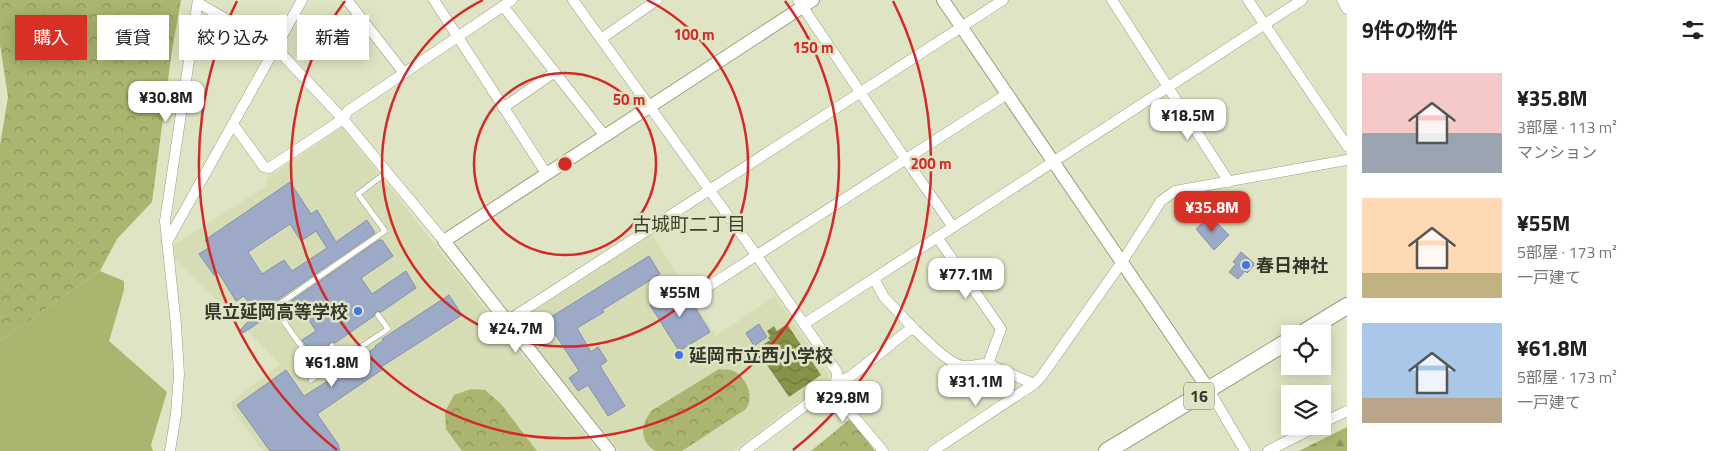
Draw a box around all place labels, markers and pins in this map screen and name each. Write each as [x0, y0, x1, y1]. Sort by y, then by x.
pin: ¥30.8M [125, 80, 207, 123]
pin: ¥18.5M [1147, 98, 1229, 141]
centre of rings [556, 155, 574, 173]
pin: ¥35.8M [1171, 190, 1253, 233]
place label: 春日神社 [1256, 252, 1328, 279]
pin: ¥77.1M [925, 258, 1007, 300]
marker: 春日神社 [1240, 259, 1252, 271]
pin: ¥55M [650, 276, 710, 318]
place label: 県立延岡高等学校 [204, 298, 348, 325]
marker: 県立延岡高等学校 [352, 305, 364, 317]
pin: ¥24.7M [475, 312, 557, 354]
place label: 延岡市立西小学校 [689, 342, 833, 369]
pin: ¥61.8M [291, 346, 373, 388]
marker: 延岡市立西小学校 [673, 349, 685, 361]
pin: ¥31.1M [935, 364, 1017, 407]
pin: ¥29.8M [802, 380, 884, 423]

